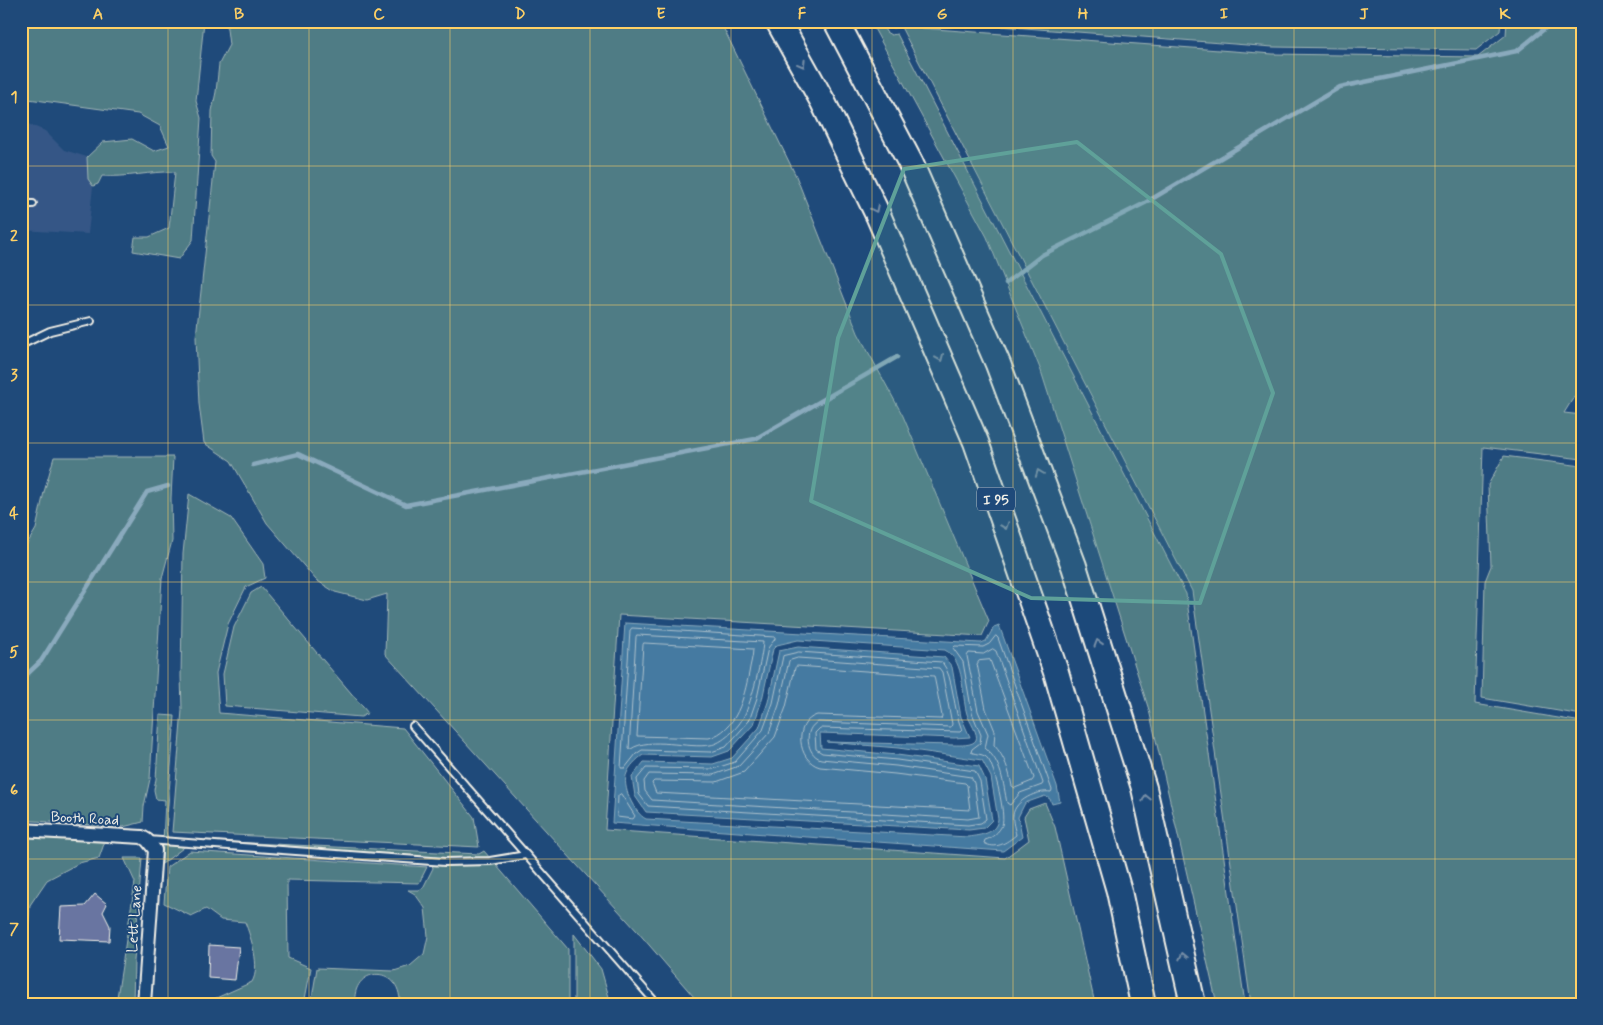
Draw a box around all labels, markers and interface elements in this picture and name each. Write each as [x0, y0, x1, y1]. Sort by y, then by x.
text: A [93, 4, 103, 25]
text: B [234, 4, 244, 25]
text: C [373, 4, 385, 25]
text: D [514, 4, 526, 25]
text: E [656, 4, 666, 25]
text: F [798, 4, 807, 25]
text: G [937, 4, 948, 25]
text: H [1078, 4, 1089, 25]
text: I [1220, 4, 1229, 25]
text: J [1359, 4, 1369, 25]
text: K [1499, 4, 1511, 25]
one-way arrow [796, 58, 806, 67]
text: 1 [10, 87, 18, 108]
one-way arrow [869, 204, 879, 213]
text: 2 [10, 226, 18, 247]
one-way arrow [933, 353, 944, 362]
text: 3 [10, 365, 18, 386]
one-way arrow [1035, 469, 1045, 478]
road number: I 95 [977, 488, 1015, 510]
text: 4 [9, 503, 19, 524]
one-way arrow [999, 521, 1009, 529]
one-way arrow [1094, 639, 1104, 647]
text: 5 [9, 642, 19, 663]
text: 6 [10, 780, 18, 801]
one-way arrow [1141, 793, 1152, 802]
street label: Booth Road [50, 807, 120, 831]
street label: Lett Lane [123, 884, 147, 954]
text: 7 [9, 919, 19, 940]
one-way arrow [1178, 952, 1189, 961]

